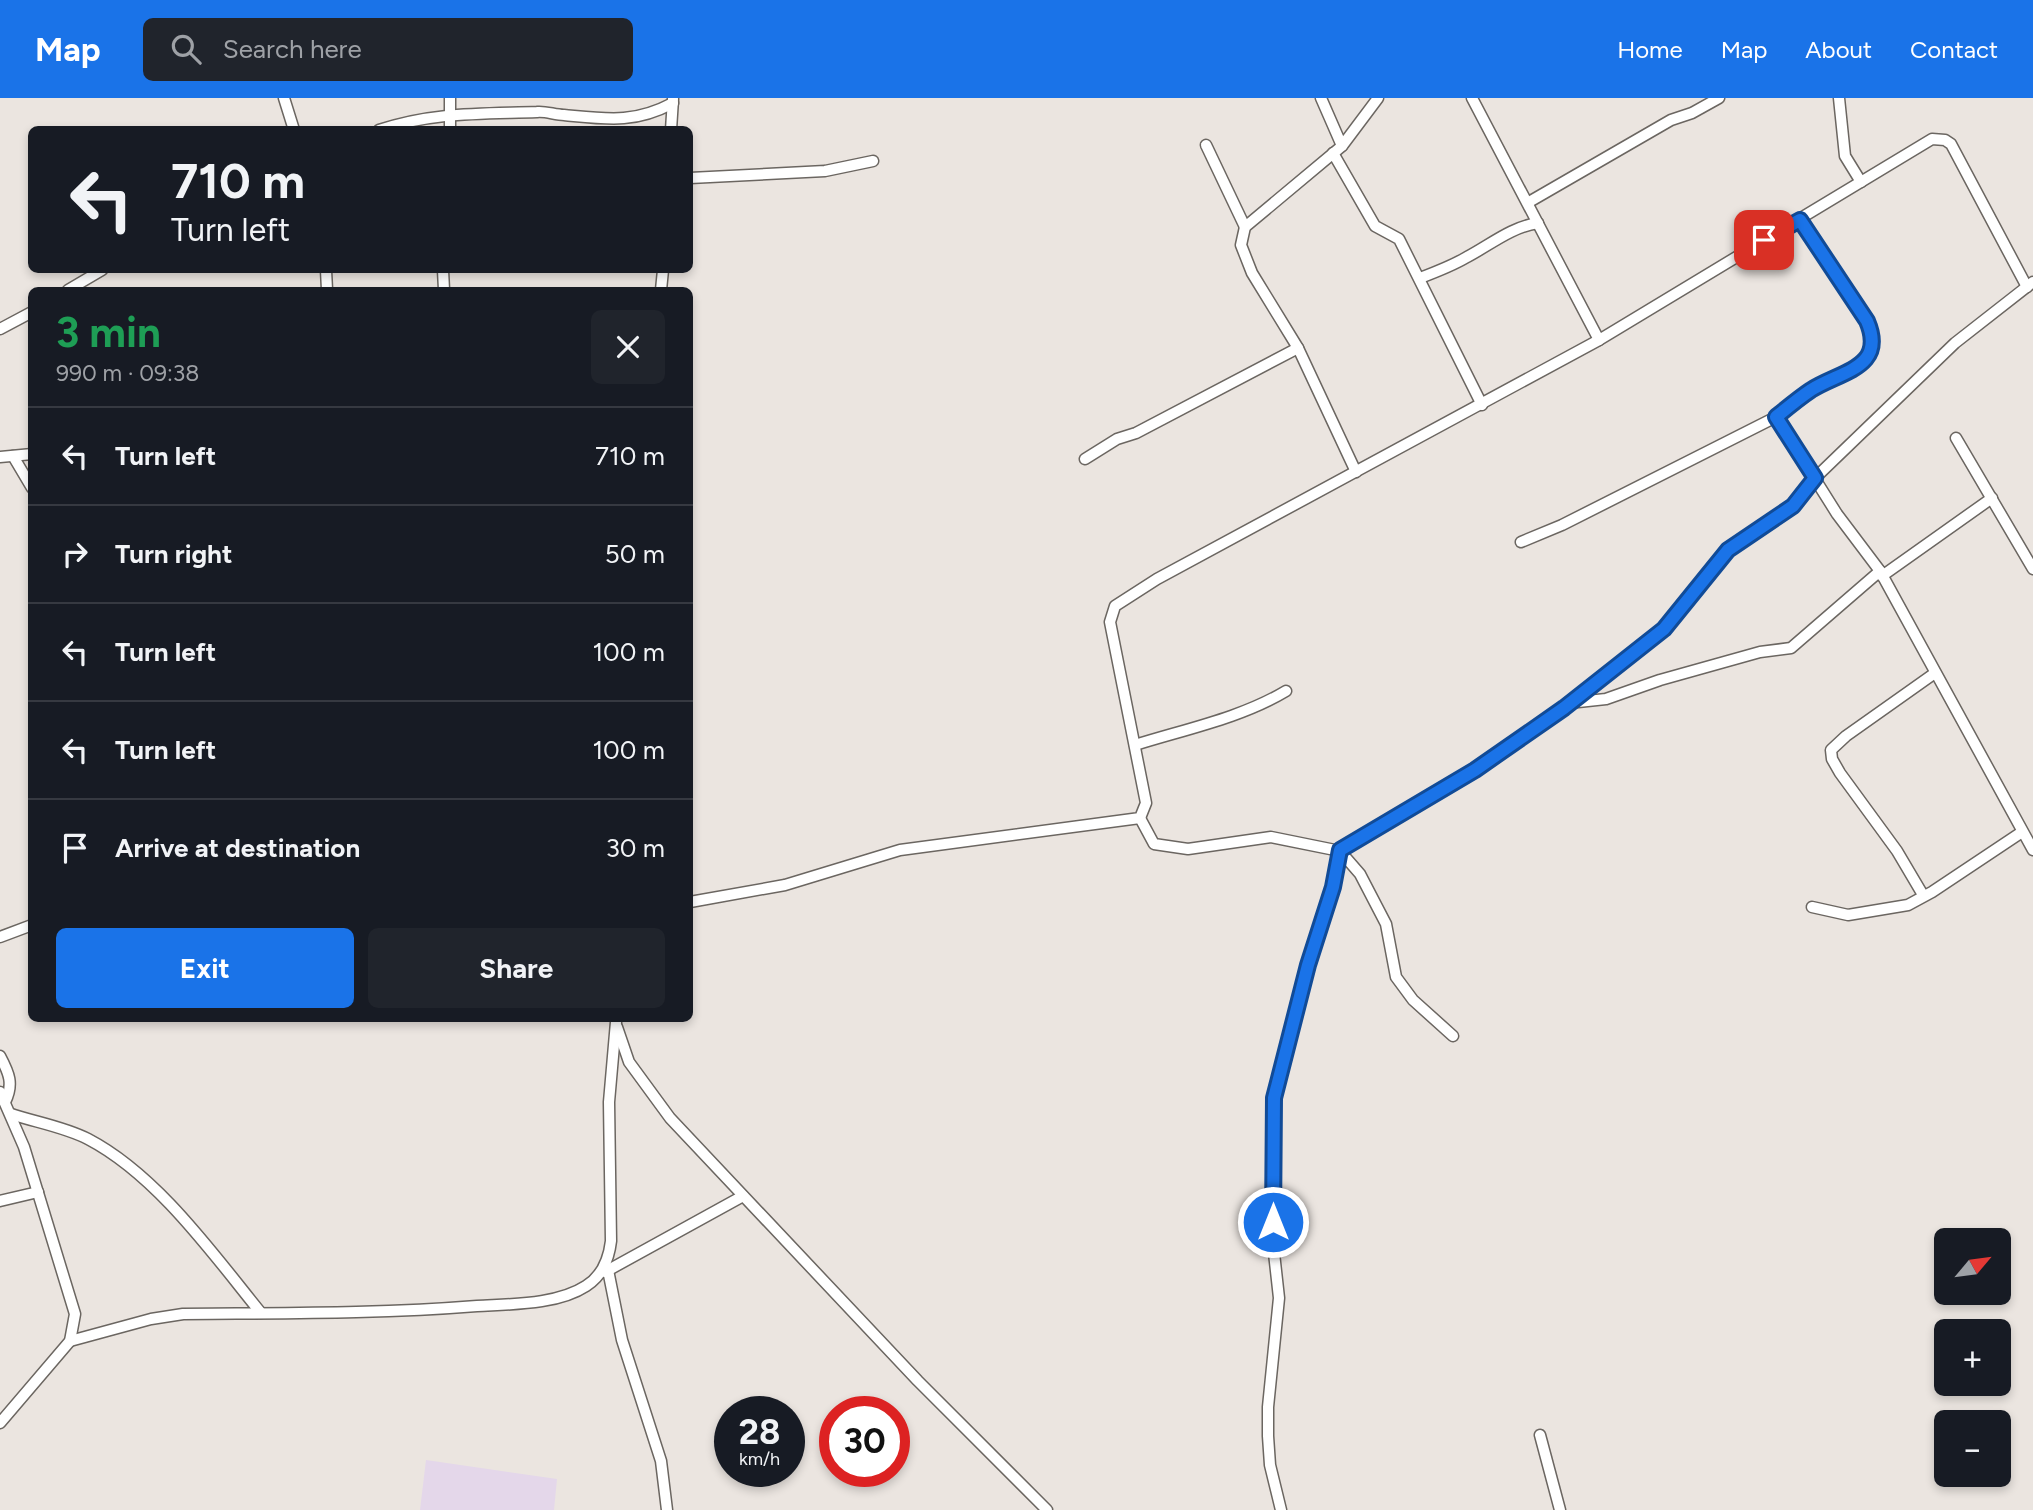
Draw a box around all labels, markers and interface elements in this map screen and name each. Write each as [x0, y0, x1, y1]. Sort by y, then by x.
search box [143, 18, 633, 81]
text: Map [35, 30, 101, 69]
icon: search [167, 30, 205, 68]
text: Search here [223, 33, 362, 65]
text: Home [1617, 35, 1683, 64]
text: Map [1721, 35, 1767, 64]
text: About [1805, 35, 1872, 64]
text: Contact [1910, 35, 1998, 64]
text: 710 m [171, 151, 305, 210]
icon: left [56, 154, 147, 245]
pin [1734, 210, 1794, 270]
text: Turn left [171, 211, 290, 249]
icon: arrive [1745, 221, 1783, 259]
text: 3 min [56, 307, 161, 358]
button: close [591, 310, 665, 384]
text: 990 m · 09:38 [56, 359, 199, 387]
icon: left [56, 437, 94, 475]
text: Turn left [115, 440, 216, 472]
text: 710 m [595, 440, 665, 472]
icon: right [56, 535, 94, 573]
text: Turn right [115, 538, 232, 570]
text: 50 m [605, 538, 665, 570]
icon: left [56, 633, 94, 671]
text: Turn left [115, 636, 216, 668]
text: 100 m [592, 636, 665, 668]
icon: left [56, 731, 94, 769]
text: Turn left [115, 734, 216, 766]
text: 100 m [592, 734, 665, 766]
icon: arrive [56, 829, 94, 867]
text: Arrive at destination [115, 832, 360, 864]
text: 30 m [606, 832, 665, 864]
button: Exit [56, 928, 354, 1008]
button: Share [368, 928, 665, 1008]
position arrow [1236, 1185, 1310, 1259]
north arrow [1934, 1228, 2011, 1306]
map controls [1934, 1228, 2011, 1487]
button: + [1934, 1319, 2011, 1396]
speed limit sign: 30 [819, 1396, 910, 1487]
button: − [1934, 1410, 2011, 1487]
text: 28 [739, 1411, 780, 1453]
text: km/h [739, 1448, 780, 1470]

